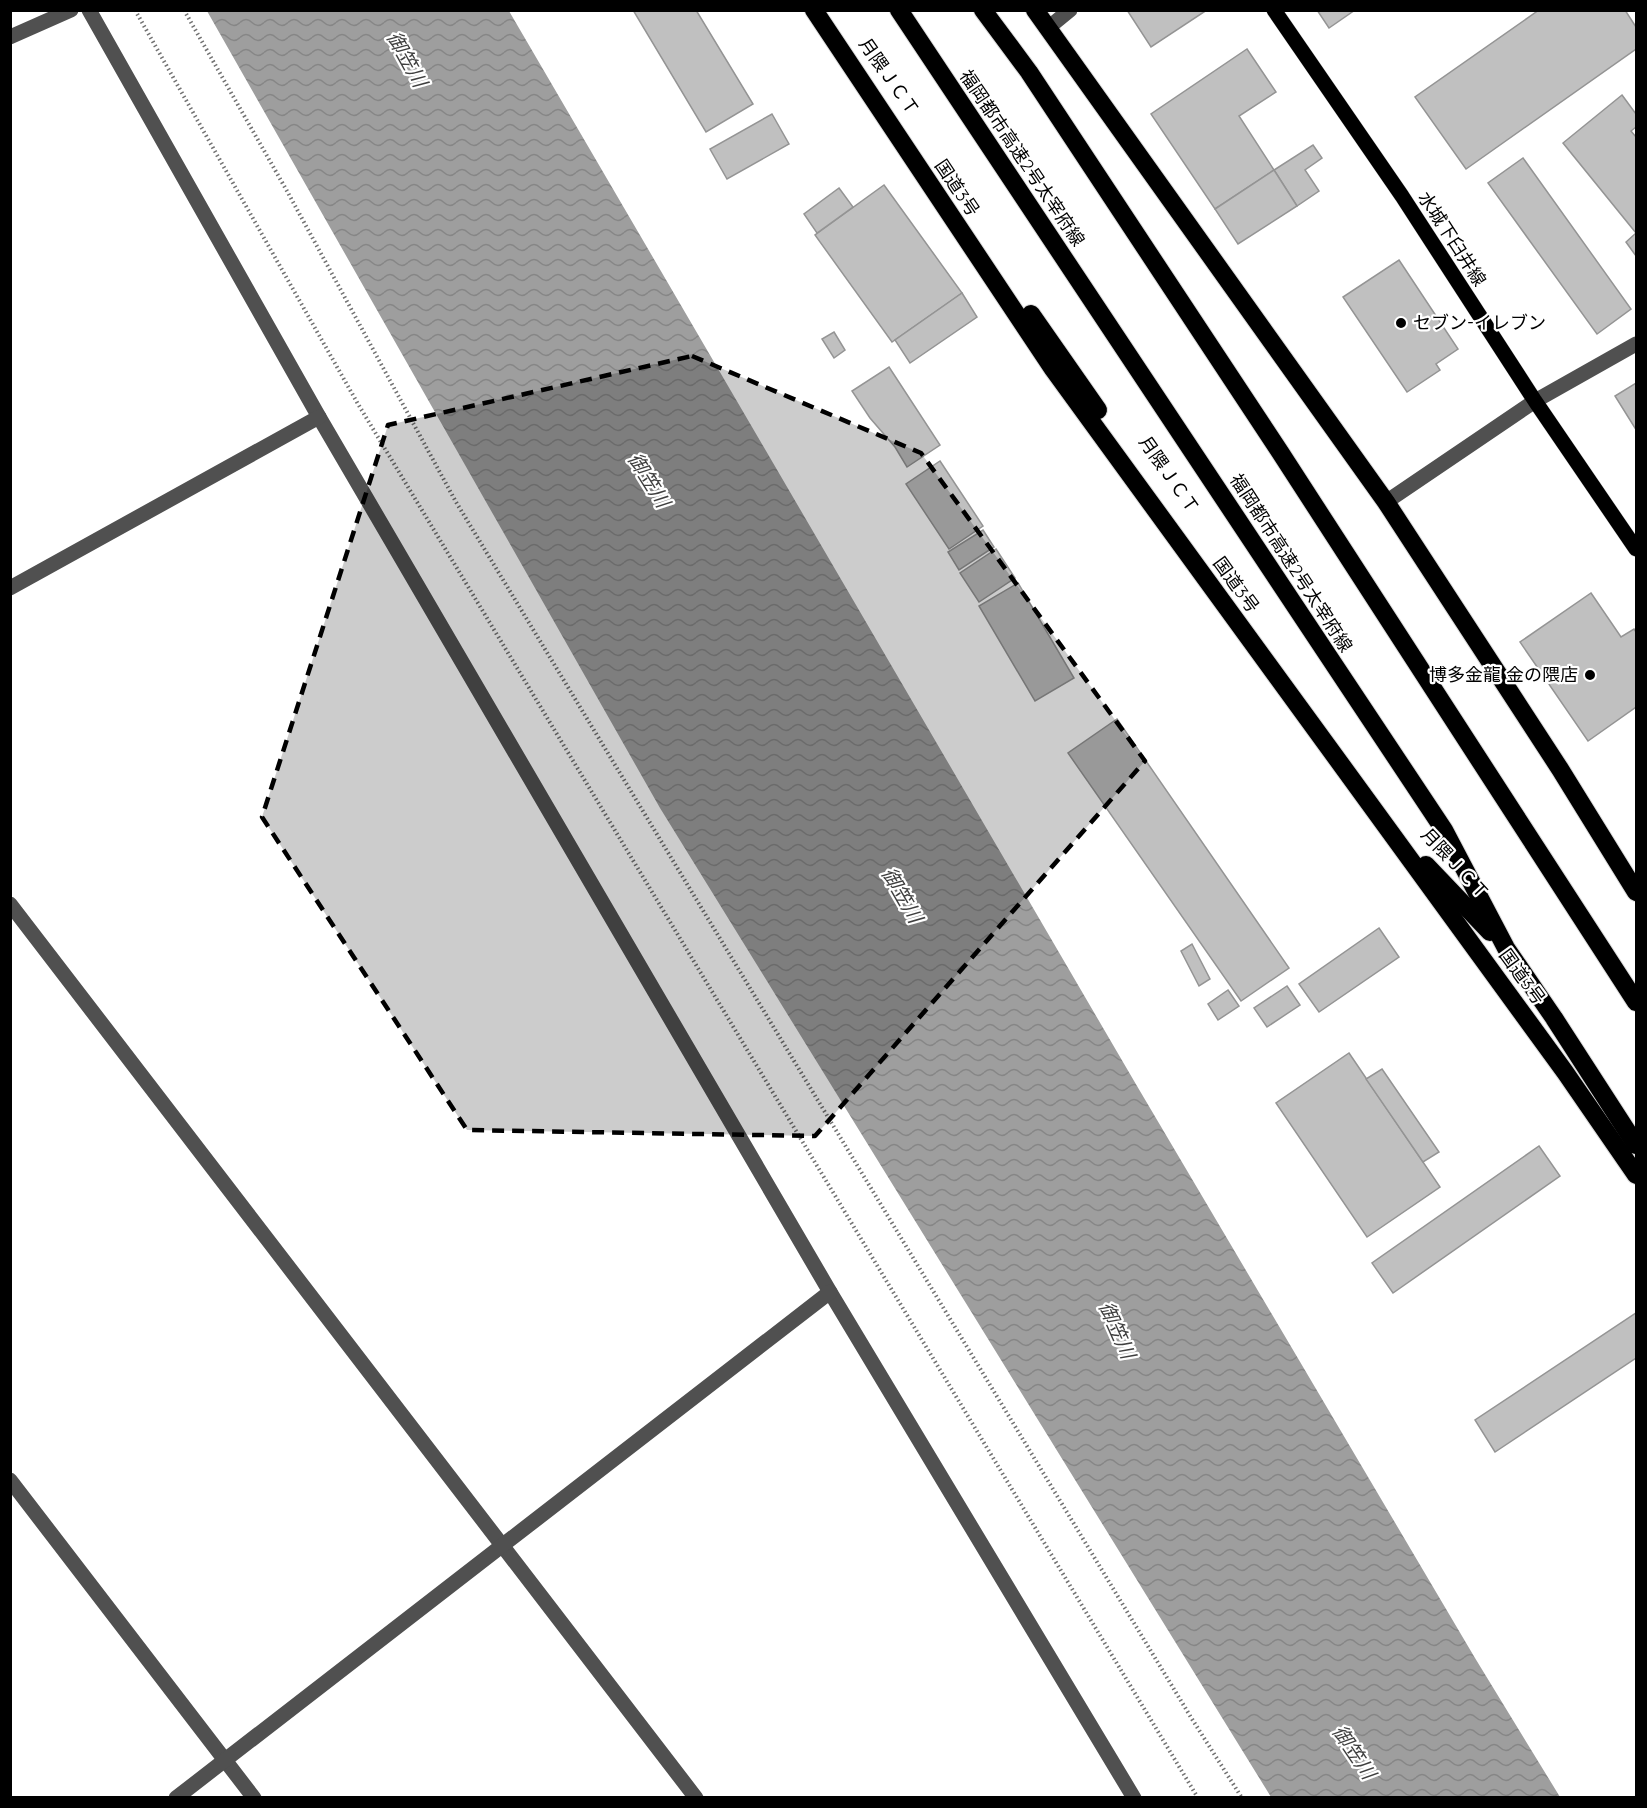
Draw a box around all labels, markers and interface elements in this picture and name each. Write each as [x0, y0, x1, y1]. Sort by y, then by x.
water label: 御笠川 [382, 26, 434, 93]
street label: 月隈ＪＣＴ [854, 33, 925, 120]
street label: 福岡都市高速2号太宰府線 [955, 65, 1090, 250]
street label: 国道3号 [930, 155, 985, 220]
street label: 水城下臼井線 [1413, 187, 1491, 290]
place label: セブン-イレブン [1413, 311, 1546, 334]
marker: セブン-イレブン [1394, 316, 1408, 330]
street label: 月隈ＪＣＴ [1134, 431, 1205, 518]
water label: 御笠川 [623, 448, 677, 513]
street label: 福岡都市高速2号太宰府線 [1225, 469, 1358, 656]
street label: 国道3号 [1208, 552, 1264, 617]
place label: 博多金龍 金の隈店 [1429, 663, 1578, 686]
marker: 博多金龍 金の隈店 [1583, 668, 1597, 682]
street label: 月隈ＪＣＴ [1416, 823, 1494, 904]
water label: 御笠川 [877, 863, 929, 929]
street label: 国道3号 [1494, 944, 1550, 1009]
water label: 御笠川 [1094, 1297, 1142, 1364]
water label: 御笠川 [1327, 1720, 1383, 1785]

